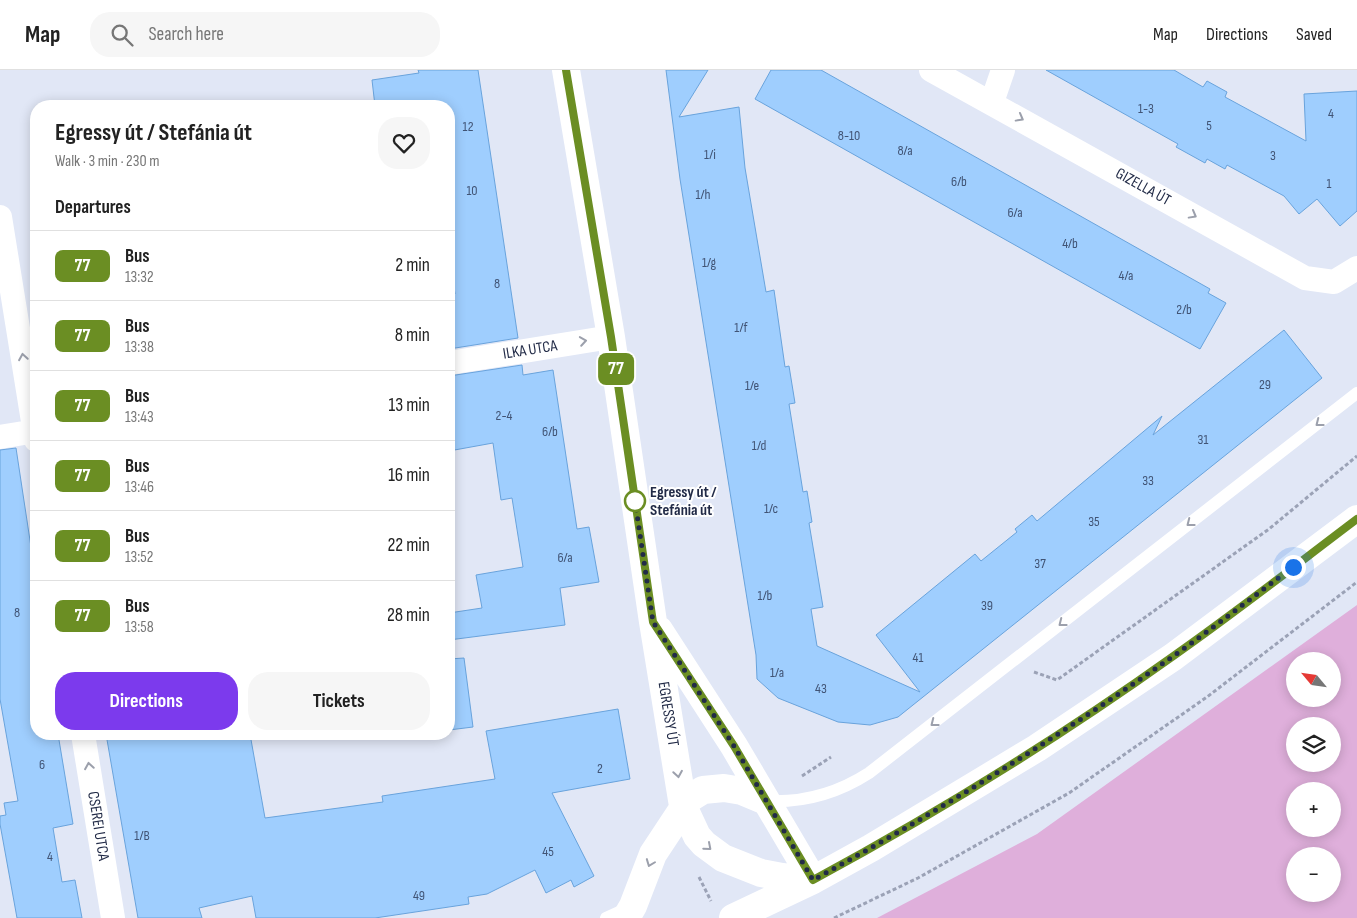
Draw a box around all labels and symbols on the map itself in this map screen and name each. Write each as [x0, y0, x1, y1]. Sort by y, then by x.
house number: 1-3 [1138, 100, 1154, 117]
house number: 4 [1328, 105, 1334, 122]
one-way arrow [1015, 112, 1024, 122]
house number: 5 [1206, 117, 1212, 134]
house number: 12 [463, 118, 474, 135]
house number: 8-10 [838, 127, 860, 144]
house number: 8/a [897, 142, 913, 159]
house number: 1/i [704, 146, 716, 163]
house number: 3 [1270, 147, 1276, 164]
street label: GIZELLA ÚT [1112, 164, 1174, 210]
house number: 6/b [951, 173, 967, 190]
house number: 1 [1327, 175, 1332, 192]
house number: 10 [466, 182, 478, 199]
house number: 1/h [695, 186, 711, 203]
house number: 6/a [1007, 204, 1023, 221]
one-way arrow [1187, 209, 1196, 219]
house number: 4/b [1062, 235, 1078, 252]
house number: 1/g [702, 254, 717, 271]
house number: 4/a [1119, 267, 1133, 284]
house number: 8 [494, 275, 500, 292]
house number: 2/b [1176, 301, 1192, 318]
house number: 1/f [734, 319, 749, 336]
street label: ILKA UTCA [502, 336, 559, 364]
one-way arrow [579, 337, 588, 347]
one-way arrow [18, 352, 28, 361]
line badge: 77 [594, 353, 638, 385]
house number: 29 [1259, 376, 1271, 393]
house number: 1/e [745, 377, 759, 394]
house number: 2-4 [496, 407, 513, 424]
one-way arrow [1315, 417, 1324, 426]
house number: 6/b [542, 423, 558, 440]
house number: 31 [1198, 431, 1208, 448]
house number: 1/d [752, 437, 766, 454]
house number: 33 [1142, 472, 1154, 489]
place label: Egressy út / Stefánia út [650, 483, 717, 520]
marker: Egressy út / Stefánia út [624, 490, 646, 512]
house number: 1/c [764, 500, 778, 517]
house number: 35 [1088, 513, 1100, 530]
one-way arrow [1187, 517, 1196, 526]
house number: 6/a [557, 549, 573, 566]
house number: 37 [1034, 555, 1046, 572]
your location [1281, 555, 1306, 580]
house number: 1/b [758, 587, 773, 604]
house number: 39 [981, 597, 993, 614]
house number: 8 [14, 604, 20, 621]
one-way arrow [1059, 617, 1068, 625]
house number: 41 [913, 649, 923, 666]
north arrow [1286, 652, 1341, 708]
house number: 1/a [770, 664, 784, 681]
street label: EGRESSY ÚT [653, 680, 683, 748]
house number: 43 [815, 680, 827, 697]
one-way arrow [931, 717, 940, 725]
house number: 6 [39, 756, 45, 773]
house number: 2 [597, 760, 603, 777]
one-way arrow [84, 762, 94, 771]
one-way arrow [672, 769, 682, 778]
street label: CSEREI UTCA [83, 790, 113, 862]
house number: 1/B [134, 827, 150, 844]
one-way arrow [703, 841, 712, 850]
house number: 45 [542, 843, 554, 860]
house number: 4 [47, 848, 53, 865]
one-way arrow [646, 858, 656, 867]
house number: 49 [413, 887, 425, 904]

